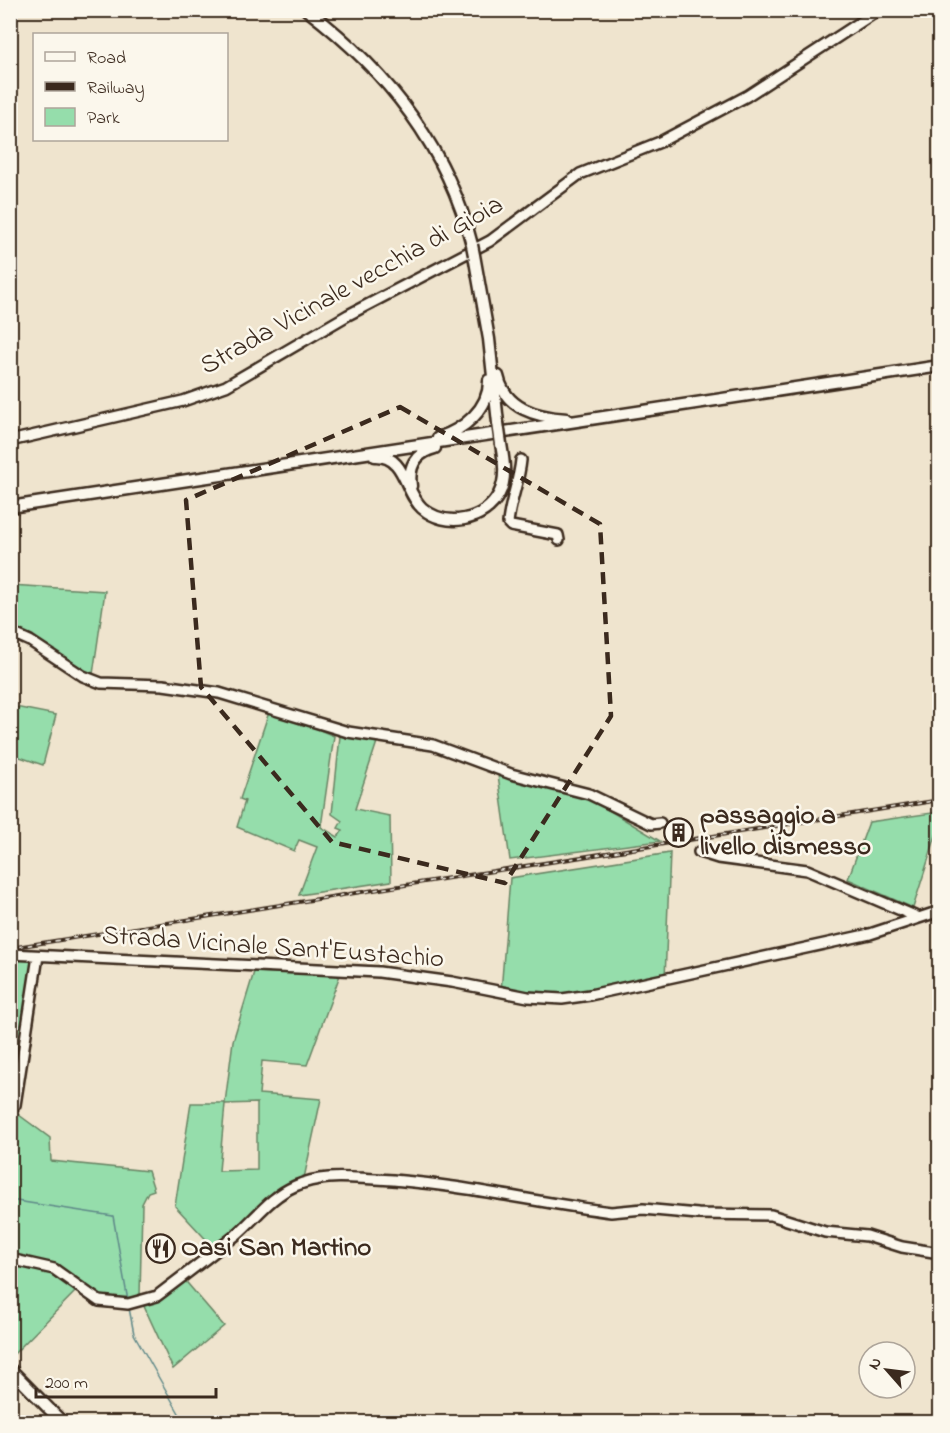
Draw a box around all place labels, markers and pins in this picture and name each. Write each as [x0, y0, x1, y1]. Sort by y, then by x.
place label: passaggio a livello dismesso [700, 797, 871, 867]
building icon: passaggio a livello dismesso [663, 816, 695, 848]
place label: Oasi San Martino [181, 1229, 371, 1268]
restaurant icon: Oasi San Martino [144, 1232, 176, 1264]

